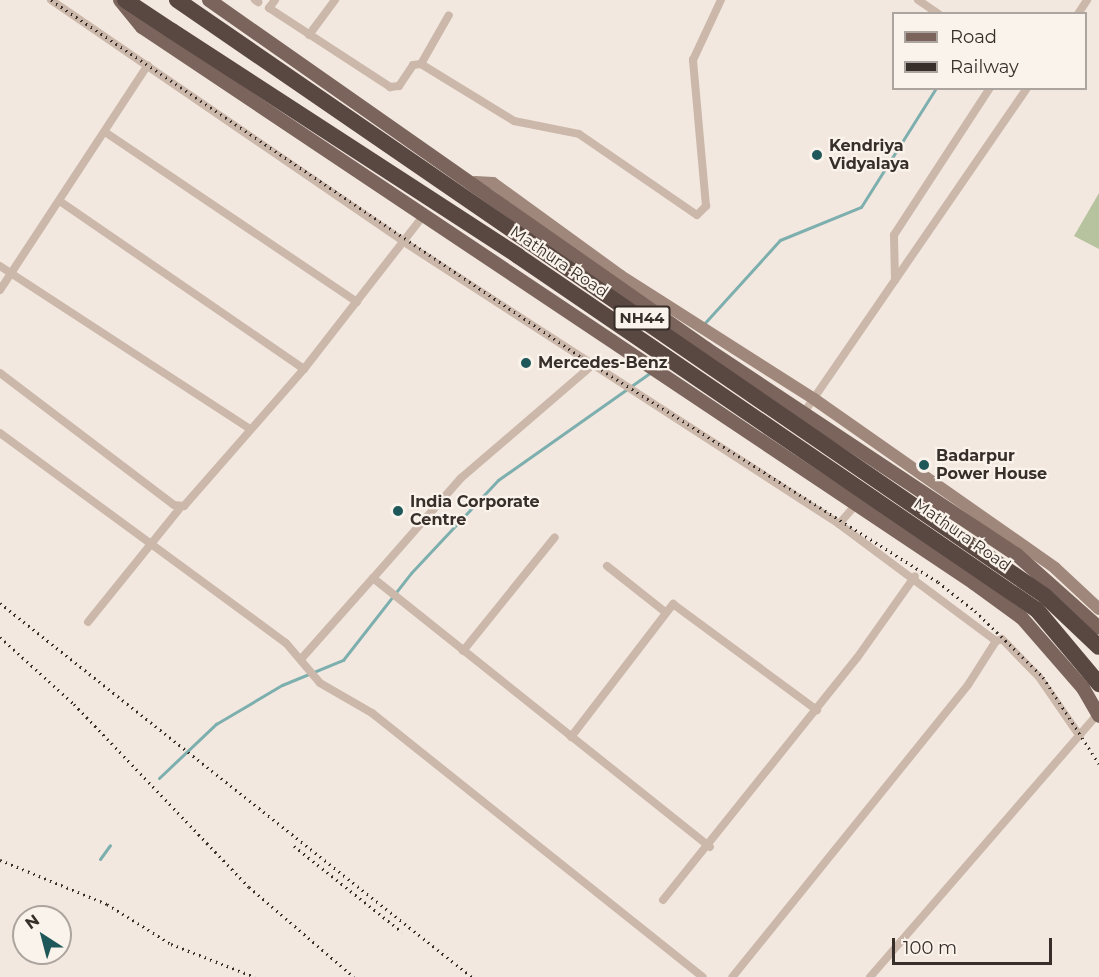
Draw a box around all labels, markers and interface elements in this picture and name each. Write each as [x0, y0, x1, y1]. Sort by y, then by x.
legend [892, 12, 1087, 90]
text: Road [950, 26, 997, 48]
text: Railway [950, 56, 1019, 78]
place label: Kendriya Vidyalaya [829, 136, 909, 174]
marker: Kendriya Vidyalaya [810, 148, 824, 162]
street label: Mathura Road [506, 222, 612, 302]
road number: NH44 [614, 306, 670, 330]
place label: Mercedes-Benz [538, 353, 667, 373]
marker: Mercedes-Benz [519, 356, 533, 370]
place label: Badarpur Power House [936, 446, 1047, 484]
marker: Badarpur Power House [917, 458, 931, 472]
place label: India Corporate Centre [410, 492, 540, 530]
street label: Mathura Road [910, 494, 1014, 576]
marker: India Corporate Centre [391, 504, 405, 518]
north arrow [12, 905, 72, 965]
text: N [21, 910, 43, 933]
scale bar [895, 926, 1056, 964]
text: 100 m [903, 937, 957, 959]

